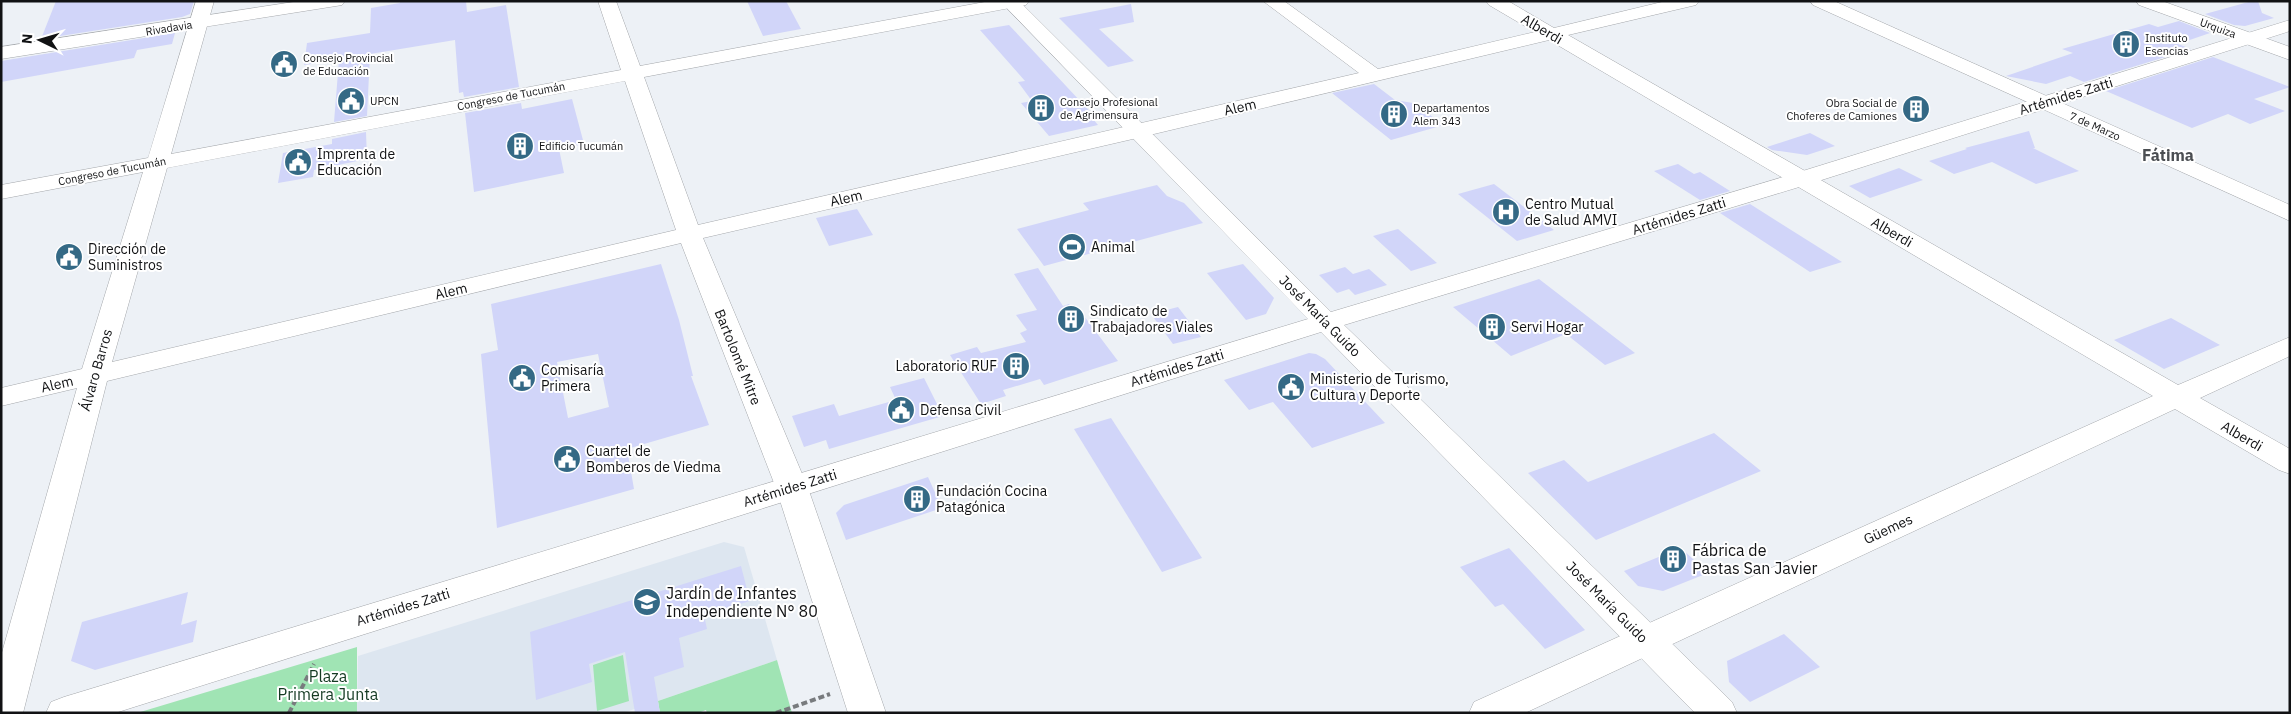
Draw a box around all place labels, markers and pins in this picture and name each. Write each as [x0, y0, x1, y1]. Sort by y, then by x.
building icon: Instituto Esencias [2111, 29, 2141, 59]
place label: Instituto Esencias [2145, 31, 2189, 58]
public building icon: Consejo Provincial de Educación [269, 49, 299, 79]
place label: Consejo Provincial de Educación [303, 51, 393, 78]
public building icon: UPCN [336, 86, 366, 116]
building icon: Consejo Profesional de Agrimensura [1026, 93, 1056, 123]
place label: UPCN [370, 94, 399, 108]
building icon: Obra Social de Choferes de Camiones [1901, 94, 1931, 124]
place label: Consejo Profesional de Agrimensura [1060, 95, 1158, 122]
place label: Obra Social de Choferes de Camiones [1786, 96, 1897, 123]
building icon: Departamentos Alem 343 [1379, 99, 1409, 129]
place label: Departamentos Alem 343 [1413, 101, 1490, 128]
building icon: Edificio Tucumán [505, 131, 535, 161]
place label: Edificio Tucumán [539, 139, 623, 153]
place label: Imprenta de Educación [317, 145, 395, 179]
public building icon: Imprenta de Educación [283, 147, 313, 177]
place label: Centro Mutual de Salud AMVI [1525, 195, 1617, 229]
hospital icon: Centro Mutual de Salud AMVI [1491, 197, 1521, 227]
sports icon: Animal [1057, 232, 1087, 262]
place label: Animal [1091, 238, 1135, 256]
place label: Dirección de Suministros [88, 240, 166, 274]
public building icon: Dirección de Suministros [54, 242, 84, 272]
place label: Sindicato de Trabajadores Viales [1090, 302, 1213, 336]
building icon: Sindicato de Trabajadores Viales [1056, 304, 1086, 334]
building icon: Servi Hogar [1477, 312, 1507, 342]
place label: Servi Hogar [1511, 318, 1584, 336]
building icon: Laboratorio RUF [1001, 351, 1031, 381]
place label: Laboratorio RUF [895, 357, 997, 375]
place label: Comisaría Primera [541, 361, 604, 395]
public building icon: Comisaría Primera [507, 363, 537, 393]
place label: Ministerio de Turismo, Cultura y Deporte [1310, 370, 1449, 404]
public building icon: Ministerio de Turismo, Cultura y Deporte [1276, 372, 1306, 402]
public building icon: Defensa Civil [886, 395, 916, 425]
place label: Defensa Civil [920, 401, 1001, 419]
place label: Cuartel de Bomberos de Viedma [586, 442, 721, 476]
public building icon: Cuartel de Bomberos de Viedma [552, 444, 582, 474]
place label: Fundación Cocina Patagónica [936, 482, 1048, 516]
building icon: Fundación Cocina Patagónica [902, 484, 932, 514]
place label: Fábrica de Pastas San Javier [1692, 540, 1817, 578]
building icon: Fábrica de Pastas San Javier [1658, 544, 1688, 574]
place label: Jardín de Infantes Independiente N° 80 [666, 583, 818, 621]
school or university icon: Jardín de Infantes Independiente N° 80 [632, 587, 662, 617]

